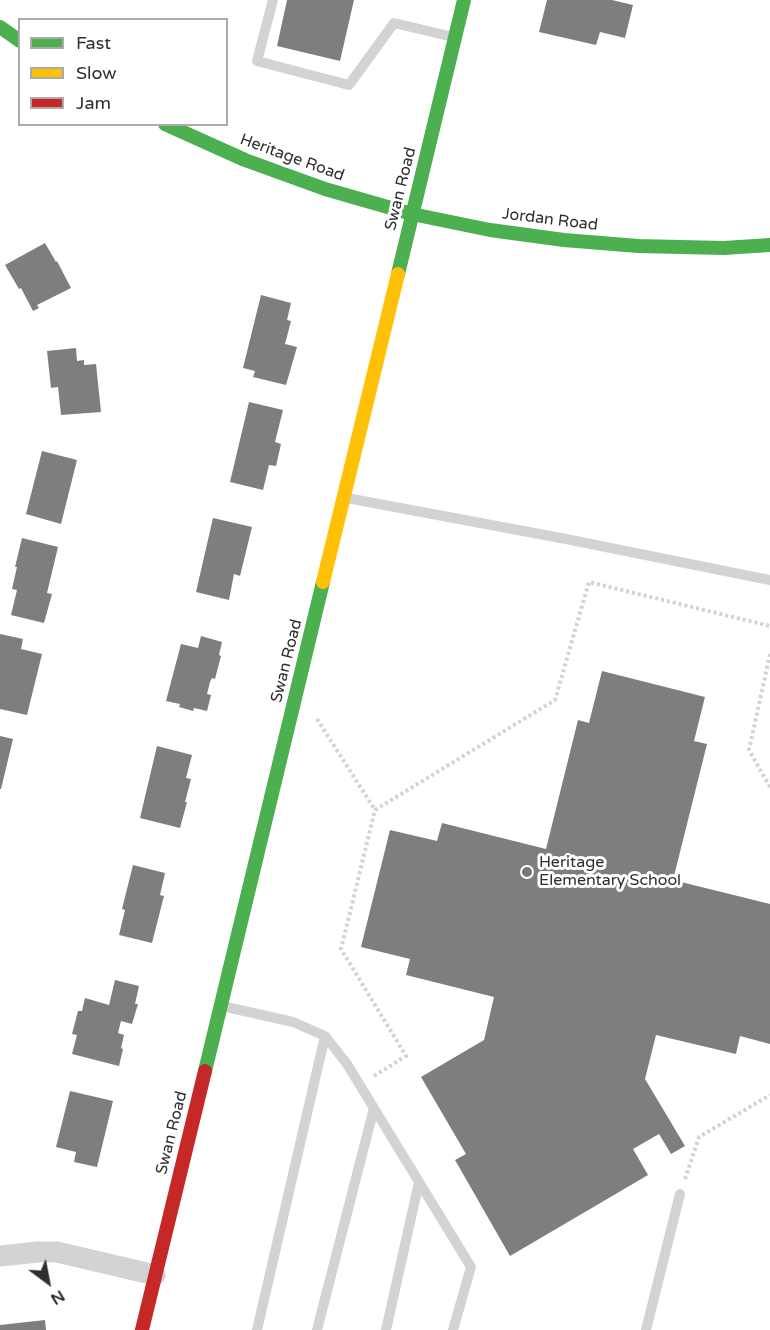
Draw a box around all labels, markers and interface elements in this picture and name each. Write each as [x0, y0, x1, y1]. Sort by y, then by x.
legend [18, 18, 228, 126]
text: Fast [76, 32, 111, 54]
text: Slow [76, 62, 117, 84]
text: Jam [76, 92, 111, 114]
street label: Heritage Road [237, 130, 347, 186]
street label: Swan Road [381, 145, 421, 233]
street label: Jordan Road [501, 205, 599, 235]
street label: Swan Road [267, 617, 307, 705]
place label: Heritage Elementary School [539, 853, 681, 891]
marker: Heritage Elementary School [520, 865, 534, 879]
street label: Swan Road [152, 1089, 192, 1177]
north arrow [18, 1252, 78, 1312]
text: N [47, 1285, 68, 1309]

